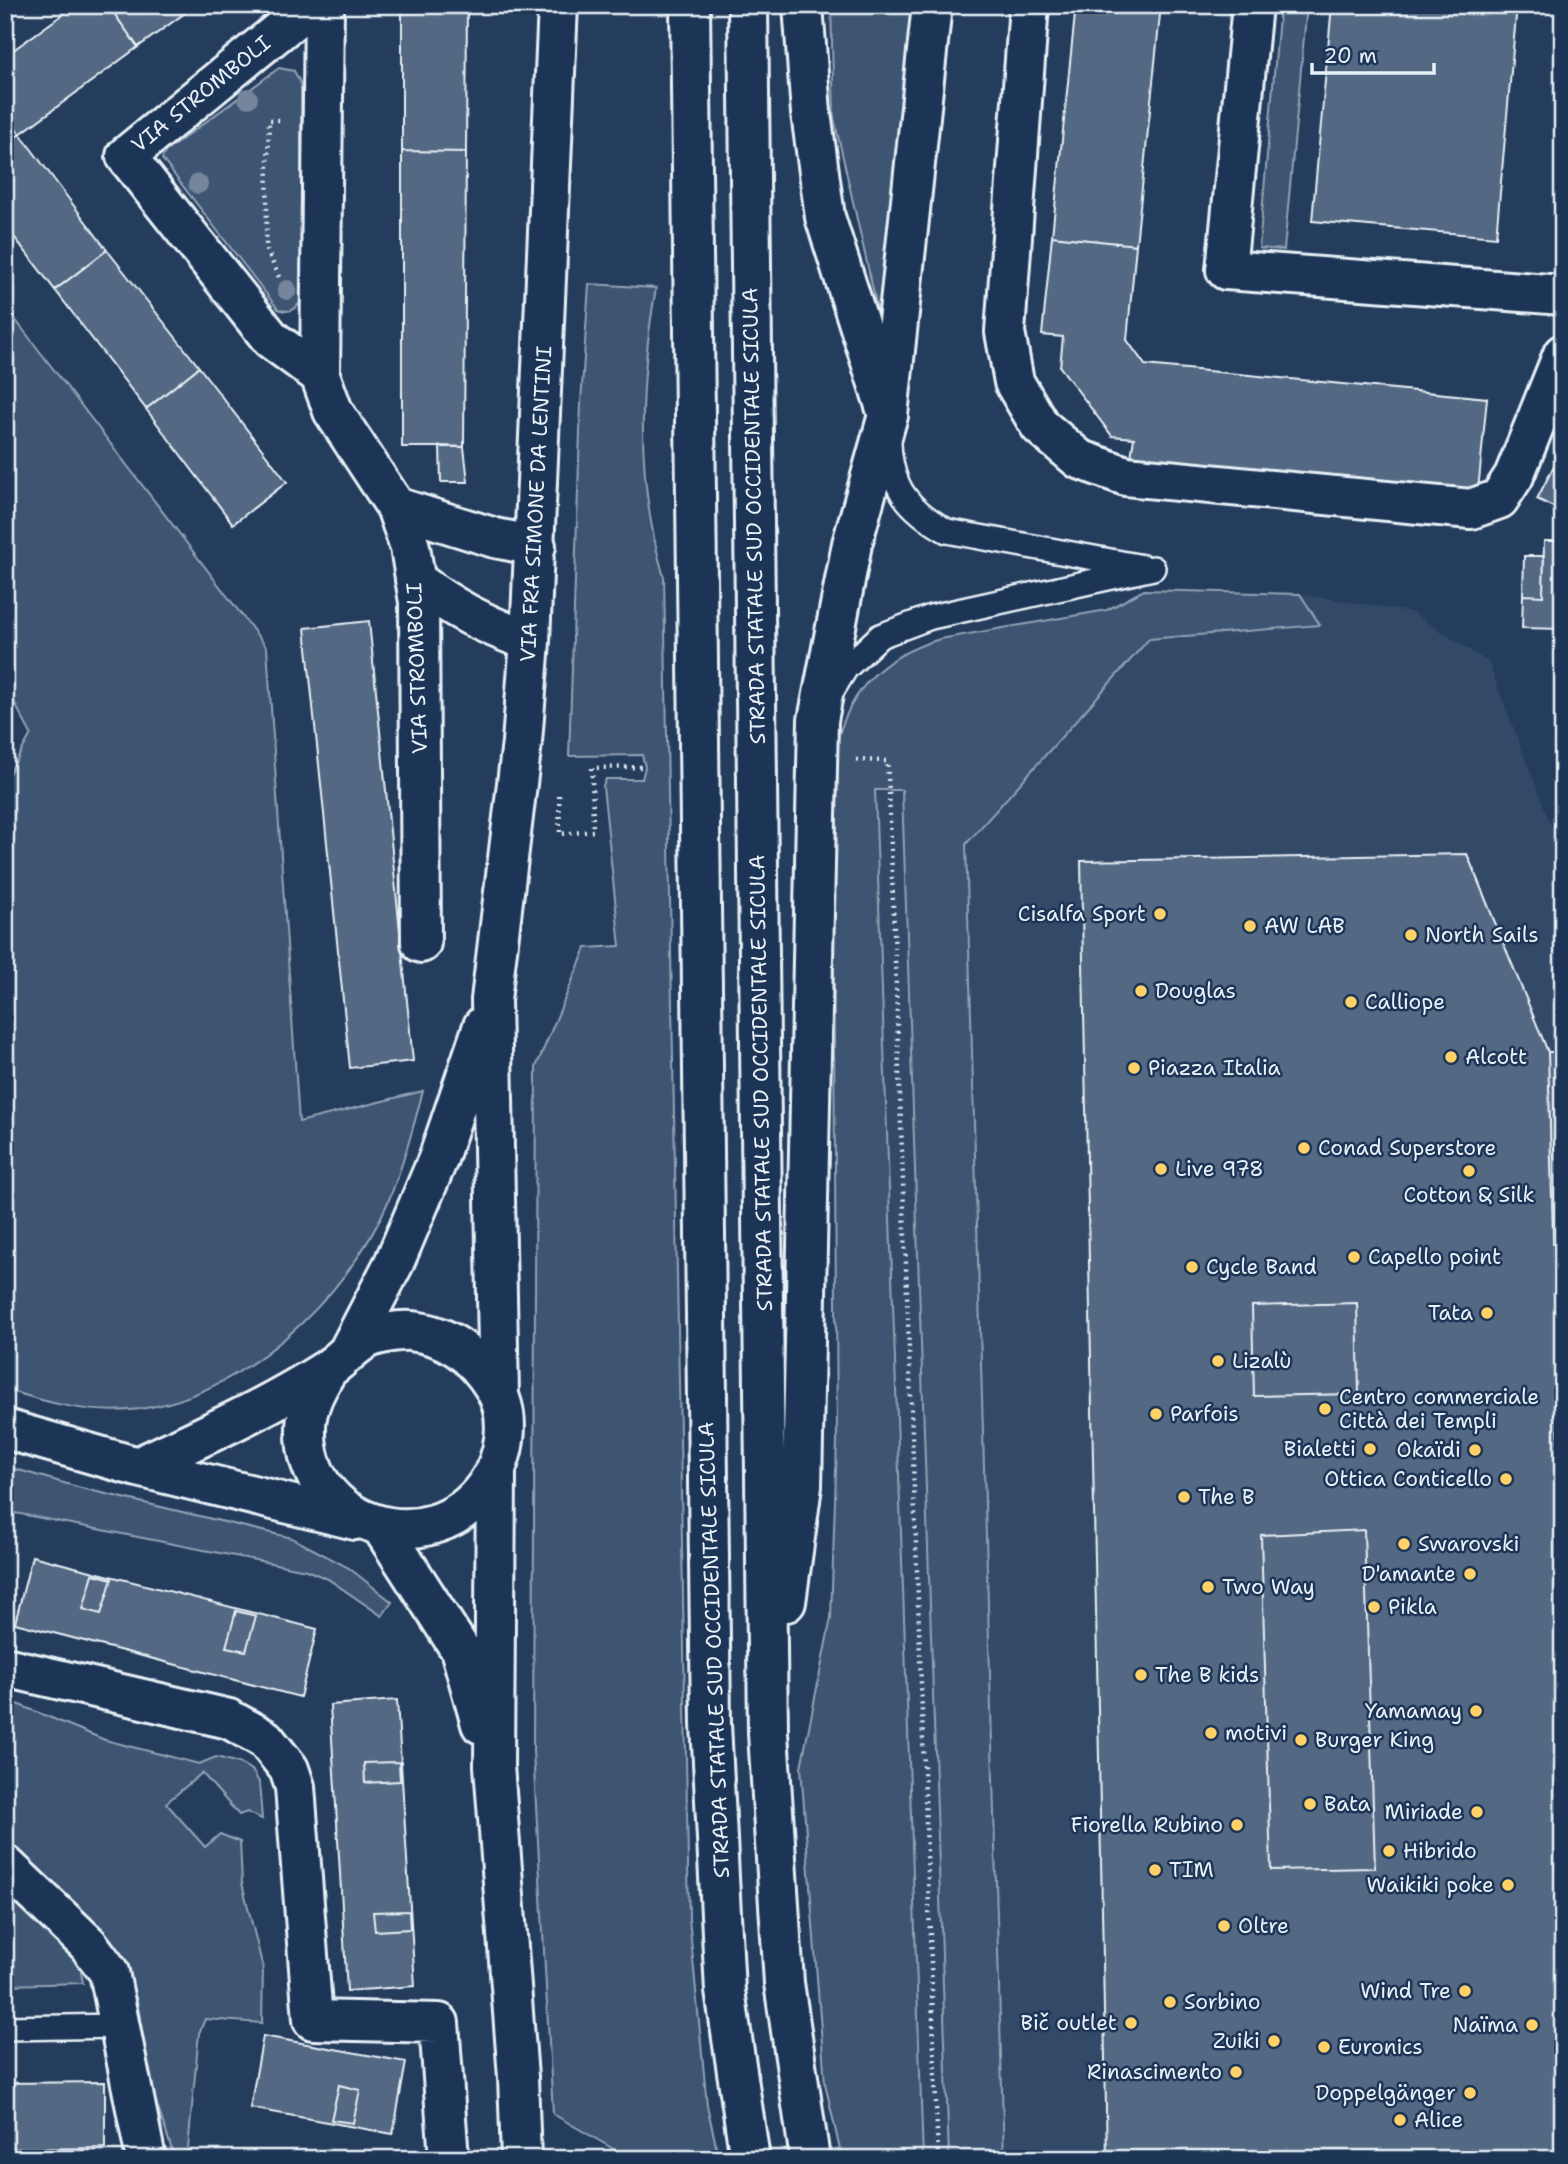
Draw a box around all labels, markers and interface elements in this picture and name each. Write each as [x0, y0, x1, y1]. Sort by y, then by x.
street label: VIA STROMBOLI [126, 29, 276, 159]
scale bar [1312, 32, 1435, 76]
text: 20 m [1323, 42, 1377, 70]
street label: STRADA STATALE SUD OCCIDENTALE SICULA [736, 287, 772, 745]
street label: VIA FRA SIMONE DA LENTINI [514, 345, 558, 663]
street label: VIA STROMBOLI [400, 582, 434, 754]
street label: STRADA STATALE SUD OCCIDENTALE SICULA [743, 854, 779, 1312]
place label: Cisalfa Sport [1018, 900, 1146, 928]
marker: Cisalfa Sport [1152, 906, 1168, 922]
place label: AW LAB [1264, 912, 1345, 940]
marker: AW LAB [1242, 918, 1258, 934]
place label: North Sails [1425, 921, 1539, 949]
marker: North Sails [1403, 927, 1419, 943]
place label: Douglas [1155, 977, 1236, 1005]
marker: Douglas [1133, 983, 1149, 999]
place label: Calliope [1365, 988, 1445, 1016]
marker: Calliope [1343, 994, 1359, 1010]
place label: Alcott [1465, 1043, 1527, 1071]
marker: Alcott [1443, 1049, 1459, 1065]
place label: Piazza Italia [1148, 1054, 1281, 1082]
marker: Piazza Italia [1126, 1060, 1142, 1076]
place label: Conad Superstore [1318, 1134, 1496, 1162]
marker: Conad Superstore [1296, 1140, 1312, 1156]
place label: Live 978 [1175, 1155, 1264, 1183]
marker: Live 978 [1153, 1161, 1169, 1177]
marker: Cotton & Silk [1461, 1163, 1477, 1179]
place label: Cotton & Silk [1403, 1181, 1535, 1209]
place label: Capello point [1368, 1243, 1501, 1271]
marker: Capello point [1346, 1249, 1362, 1265]
place label: Cycle Band [1206, 1253, 1317, 1281]
marker: Cycle Band [1184, 1259, 1200, 1275]
place label: Tata [1428, 1299, 1473, 1327]
marker: Tata [1479, 1305, 1495, 1321]
place label: Lizalù [1232, 1347, 1291, 1375]
marker: Lizalù [1210, 1353, 1226, 1369]
place label: Centro commerciale Città dei Templi [1339, 1383, 1539, 1435]
place label: Parfois [1170, 1400, 1239, 1428]
marker: Centro commerciale Città dei Templi [1317, 1401, 1333, 1417]
marker: Parfois [1148, 1406, 1164, 1422]
street label: STRADA STATALE SUD OCCIDENTALE SICULA [692, 1421, 736, 1879]
place label: Bialetti [1284, 1435, 1356, 1463]
place label: Okaïdi [1397, 1436, 1461, 1464]
marker: Bialetti [1362, 1441, 1378, 1457]
marker: Okaïdi [1467, 1442, 1483, 1458]
place label: Ottica Conticello [1324, 1465, 1492, 1493]
marker: Ottica Conticello [1498, 1471, 1514, 1487]
place label: The B [1198, 1483, 1254, 1511]
marker: The B [1176, 1489, 1192, 1505]
place label: Swarovski [1418, 1530, 1519, 1558]
marker: Swarovski [1396, 1536, 1412, 1552]
place label: D'amante [1362, 1560, 1456, 1588]
marker: D'amante [1462, 1566, 1478, 1582]
place label: Two Way [1222, 1573, 1315, 1601]
marker: Two Way [1200, 1579, 1216, 1595]
place label: Pikla [1388, 1593, 1437, 1621]
marker: Pikla [1366, 1599, 1382, 1615]
place label: The B kids [1155, 1661, 1259, 1689]
marker: The B kids [1133, 1667, 1149, 1683]
place label: Yamamay [1365, 1697, 1462, 1725]
marker: Yamamay [1468, 1703, 1484, 1719]
place label: motivi [1225, 1719, 1287, 1747]
marker: motivi [1203, 1725, 1219, 1741]
place label: Burger King [1315, 1726, 1434, 1754]
marker: Burger King [1293, 1732, 1309, 1748]
place label: Bata [1324, 1790, 1371, 1818]
marker: Bata [1302, 1796, 1318, 1812]
place label: Miriade [1385, 1798, 1463, 1826]
marker: Miriade [1469, 1804, 1485, 1820]
place label: Fiorella Rubino [1071, 1811, 1223, 1839]
marker: Fiorella Rubino [1229, 1817, 1245, 1833]
place label: Hibrido [1403, 1837, 1477, 1865]
marker: Hibrido [1381, 1843, 1397, 1859]
place label: TIM [1169, 1856, 1214, 1884]
marker: TIM [1147, 1862, 1163, 1878]
place label: Waikiki poke [1367, 1871, 1494, 1899]
marker: Waikiki poke [1500, 1877, 1516, 1893]
place label: Oltre [1238, 1912, 1289, 1940]
marker: Oltre [1216, 1918, 1232, 1934]
place label: Wind Tre [1360, 1977, 1451, 2005]
marker: Wind Tre [1457, 1983, 1473, 1999]
place label: Sorbino [1184, 1988, 1260, 2016]
marker: Sorbino [1162, 1994, 1178, 2010]
place label: Bič outlet [1020, 2009, 1117, 2037]
place label: Naïma [1453, 2011, 1518, 2039]
marker: Bič outlet [1123, 2015, 1139, 2031]
marker: Naïma [1524, 2017, 1540, 2033]
place label: Zuiki [1213, 2027, 1260, 2055]
marker: Zuiki [1266, 2033, 1282, 2049]
place label: Euronics [1338, 2033, 1423, 2061]
marker: Euronics [1316, 2039, 1332, 2055]
place label: Rinascimento [1087, 2058, 1222, 2086]
marker: Rinascimento [1228, 2064, 1244, 2080]
place label: Doppelgänger [1316, 2079, 1456, 2107]
marker: Doppelgänger [1462, 2085, 1478, 2101]
place label: Alice [1414, 2106, 1463, 2134]
marker: Alice [1392, 2112, 1408, 2128]

